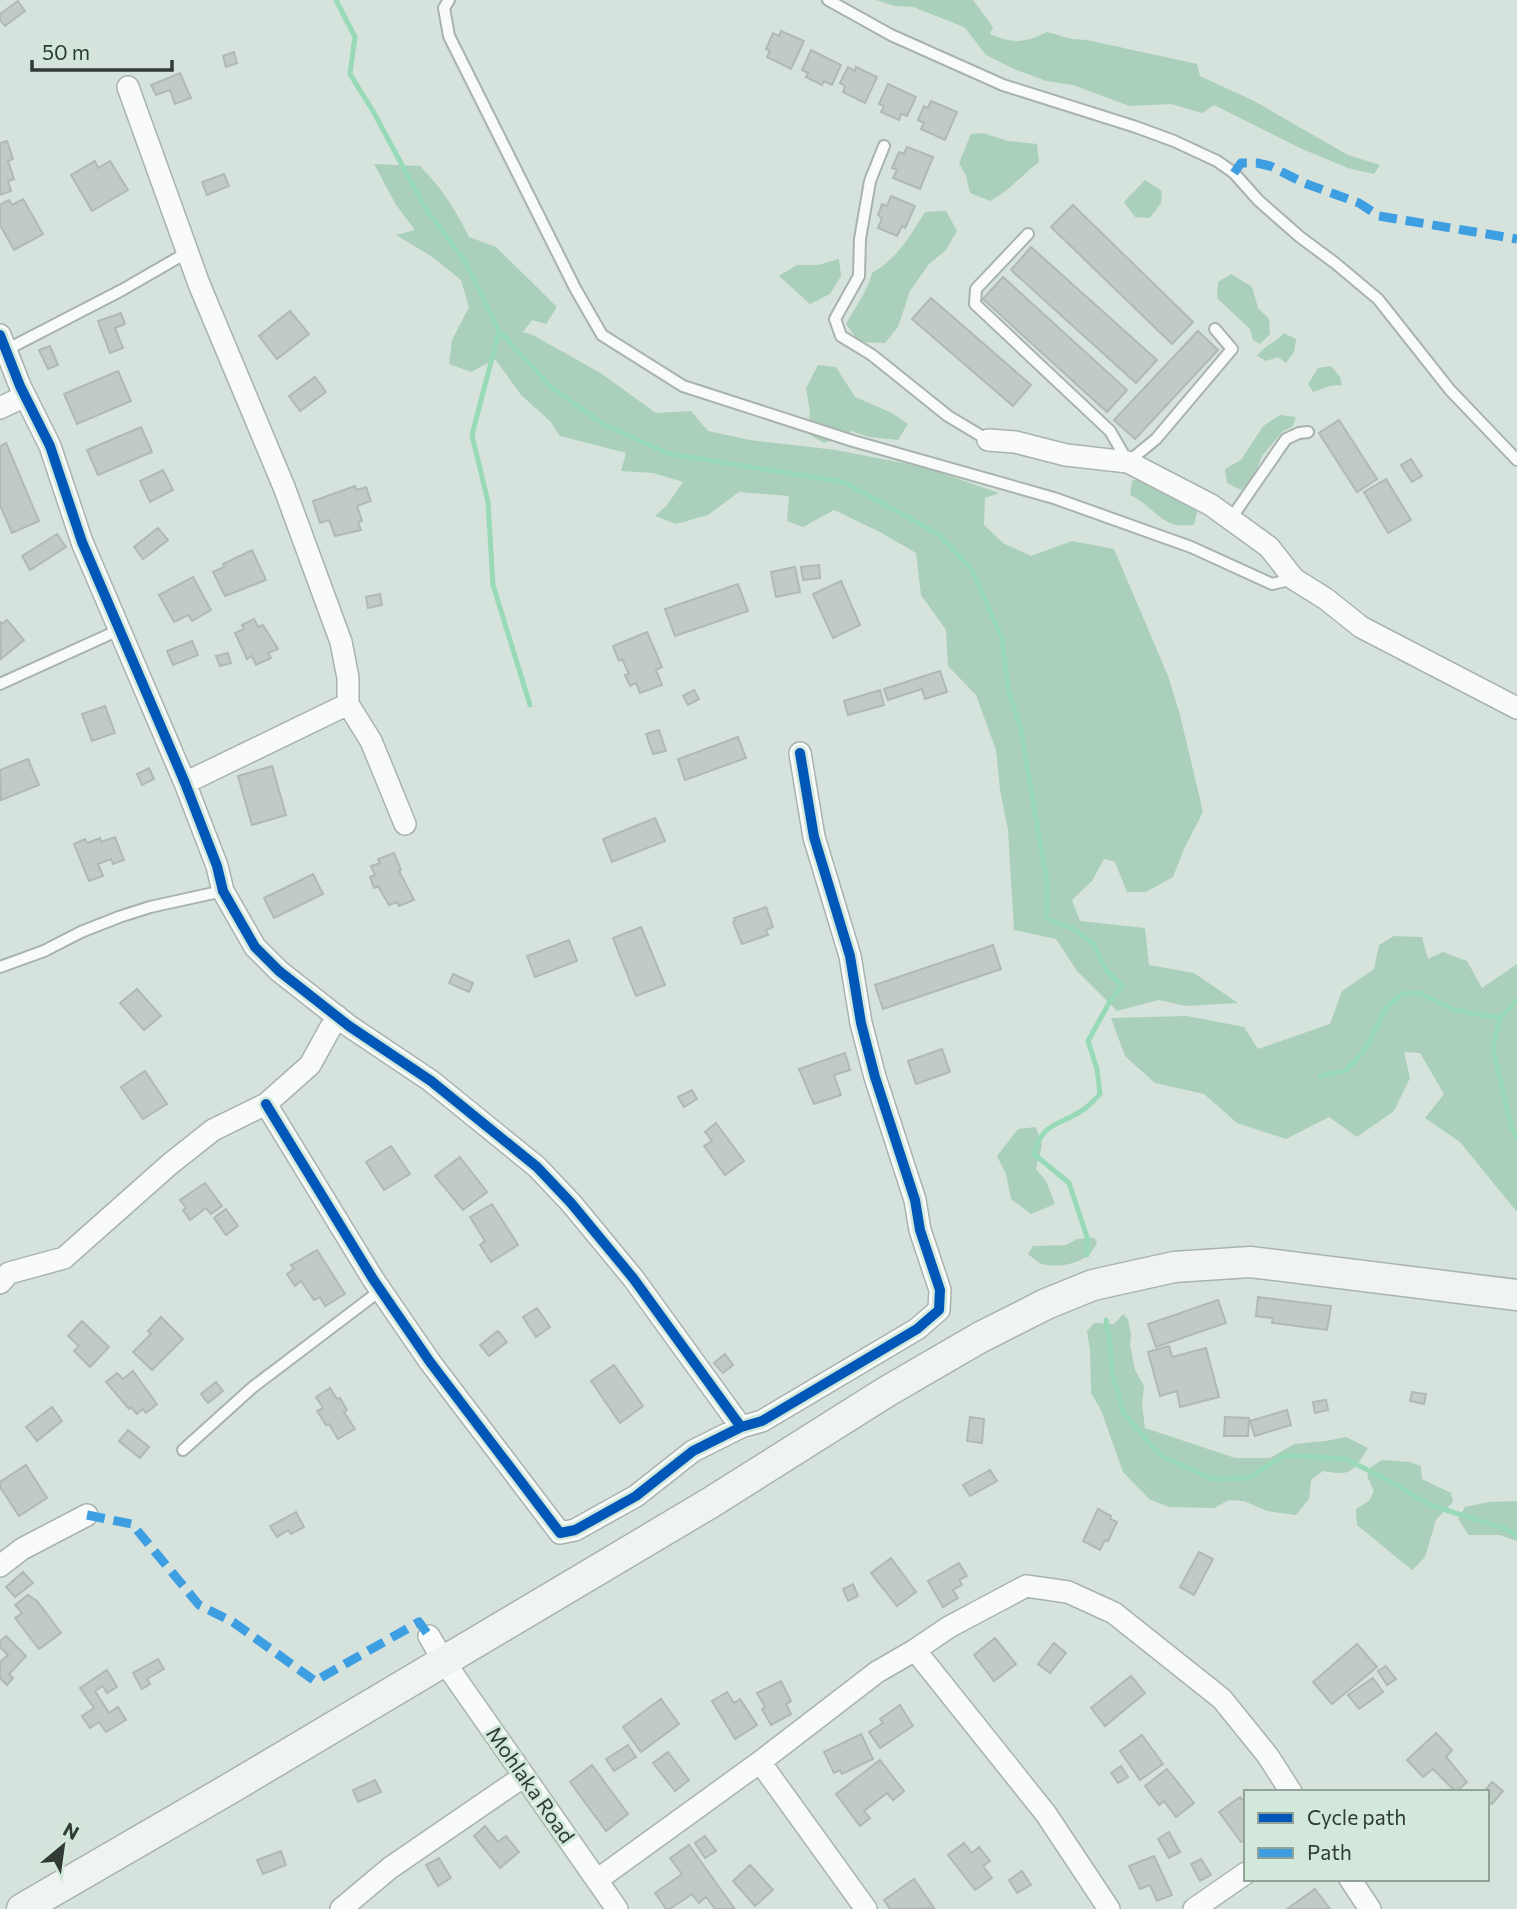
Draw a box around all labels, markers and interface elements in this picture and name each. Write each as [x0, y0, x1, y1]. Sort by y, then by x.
scale bar [32, 28, 172, 72]
text: 50 m [42, 39, 90, 64]
street label: Mohlaka Road [482, 1721, 581, 1847]
legend [1244, 1790, 1489, 1881]
text: Cycle path [1307, 1804, 1406, 1829]
north arrow [28, 1811, 98, 1881]
text: N [60, 1817, 83, 1844]
text: Path [1307, 1839, 1352, 1864]

